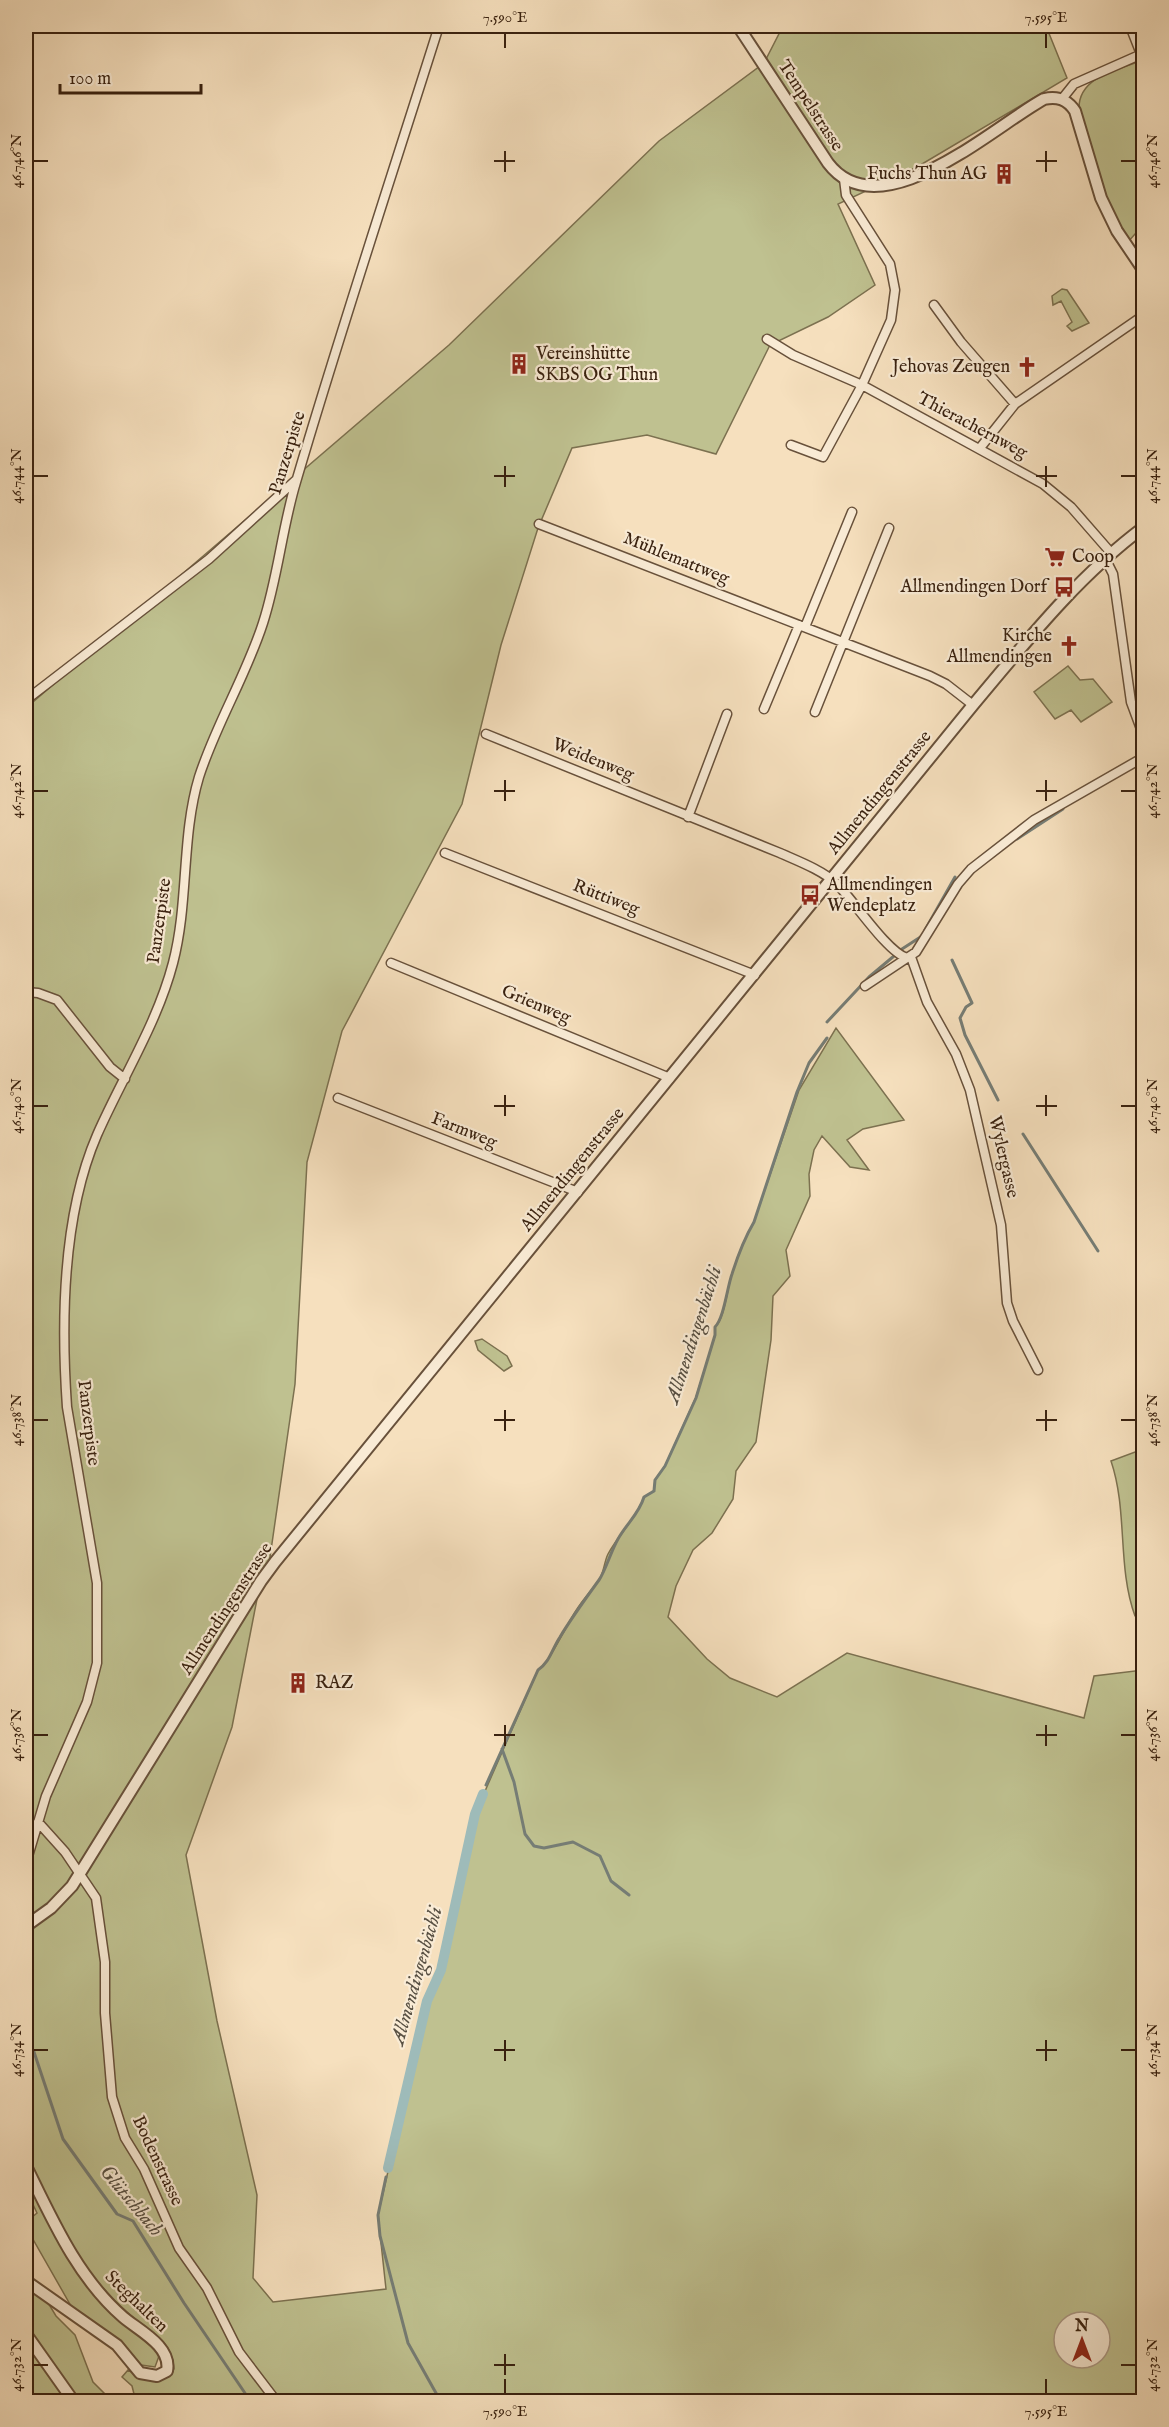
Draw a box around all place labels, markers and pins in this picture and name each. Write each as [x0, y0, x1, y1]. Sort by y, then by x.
building icon: Fuchs Thun AG [992, 162, 1016, 186]
place label: Fuchs Thun AG [867, 163, 988, 186]
place label: Vereinshütte SKBS OG Thun [535, 343, 658, 387]
building icon: Vereinshütte SKBS OG Thun [507, 352, 531, 376]
church icon: Jehovas Zeugen [1015, 355, 1039, 379]
place label: Jehovas Zeugen [890, 356, 1010, 379]
supermarket icon: Coop [1043, 545, 1067, 569]
place label: Coop [1072, 546, 1114, 569]
bus stop icon: Allmendingen Dorf [1052, 575, 1076, 599]
place label: Allmendingen Dorf [899, 576, 1050, 599]
place label: Kirche Allmendingen [946, 625, 1052, 669]
church icon: Kirche Allmendingen [1057, 634, 1081, 658]
place label: Allmendingen Wendeplatz [826, 874, 933, 918]
bus stop icon: Allmendingen Wendeplatz [798, 883, 822, 907]
building icon: RAZ [286, 1671, 310, 1695]
place label: RAZ [315, 1672, 354, 1695]

